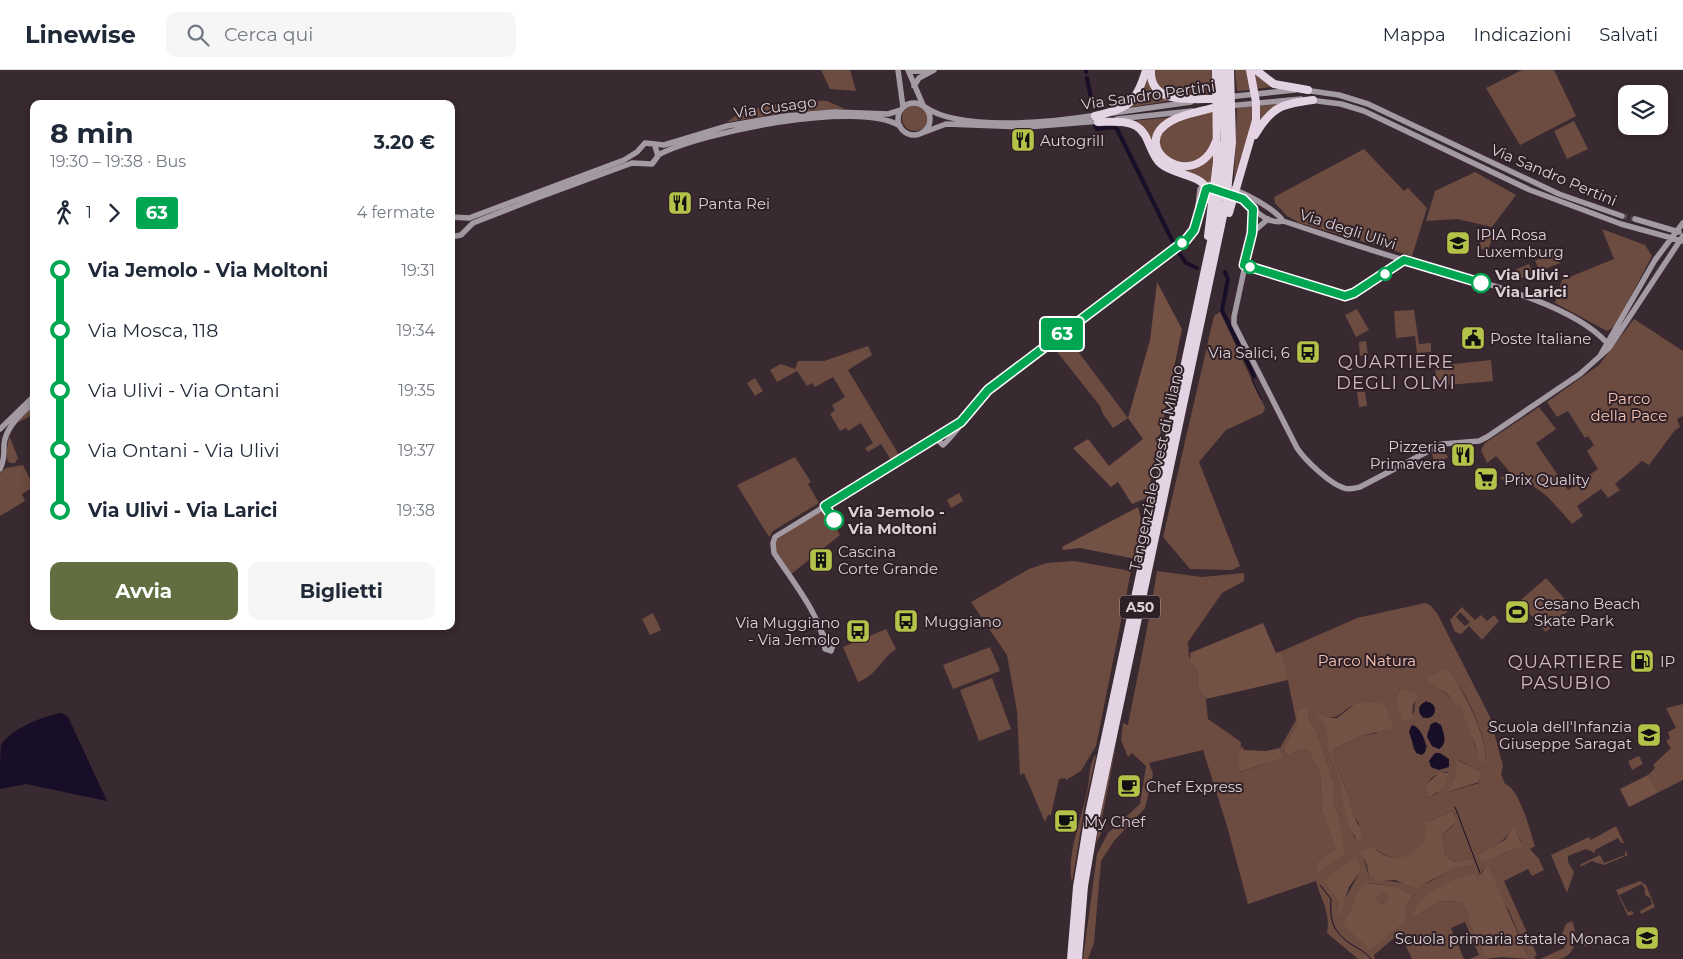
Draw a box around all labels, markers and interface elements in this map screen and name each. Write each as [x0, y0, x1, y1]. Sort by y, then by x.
search box [166, 12, 516, 57]
text: Linewise [25, 20, 136, 49]
icon: search [184, 21, 212, 49]
text: Cerca qui [224, 23, 313, 46]
text: Mappa [1383, 24, 1446, 46]
text: Indicazioni [1474, 24, 1571, 46]
text: Salvati [1599, 24, 1658, 46]
street label: Via Sandro Pertini [1080, 76, 1216, 114]
map controls [1618, 85, 1668, 135]
button: layers [1618, 85, 1668, 135]
street label: Via Cusago [732, 92, 818, 122]
text: 8 min [50, 116, 134, 150]
restaurant icon: Autogrill [1010, 127, 1036, 153]
text: 3.20 € [374, 131, 435, 154]
place label: Autogrill [1040, 131, 1104, 150]
street label: Via Sandro Pertini [1488, 140, 1620, 210]
text: 19:30 – 19:38 · Bus [50, 152, 186, 171]
restaurant icon: Panta Rei [667, 190, 693, 216]
place label: Panta Rei [698, 194, 770, 213]
icon: walk [50, 199, 78, 227]
icon: forward [100, 199, 128, 227]
text: 63 [146, 202, 168, 224]
text: 1 [86, 203, 92, 222]
text: 4 fermate [357, 203, 435, 222]
street label: Via degli Ulivi [1297, 204, 1399, 254]
place label: IPIA Rosa Luxemburg [1476, 225, 1564, 261]
school or university icon: IPIA Rosa Luxemburg [1445, 230, 1471, 256]
unlabelled marker [1175, 236, 1189, 250]
text: Via Jemolo - Via Moltoni [88, 259, 328, 282]
unlabelled marker [1243, 260, 1257, 274]
text: 19:31 [401, 261, 435, 280]
place label: Via Ulivi - Via Larici [1494, 265, 1569, 301]
unlabelled marker [1378, 267, 1392, 281]
marker: Via Ulivi - Via Larici [1471, 273, 1491, 293]
line badge: 63 [1040, 318, 1084, 350]
text: Via Mosca, 118 [88, 319, 218, 342]
text: 19:34 [396, 321, 435, 340]
text: 63 [1051, 323, 1073, 345]
public building icon: Poste Italiane [1460, 325, 1486, 351]
place label: Poste Italiane [1490, 329, 1591, 348]
bus stop icon: Via Salici, 6 [1295, 339, 1321, 365]
place label: Via Salici, 6 [1208, 343, 1290, 362]
district label: QUARTIERE DEGLI OLMI [1336, 351, 1456, 394]
street label: Tangenziale Ovest di Milano [1125, 363, 1187, 573]
text: Via Ulivi - Via Ontani [88, 379, 280, 402]
text: 19:35 [398, 381, 435, 400]
park label: Parco della Pace [1591, 389, 1667, 425]
place label: Pizzeria Primavera [1370, 437, 1446, 473]
text: Via Ontani - Via Ulivi [88, 439, 280, 462]
text: 19:37 [398, 441, 435, 460]
restaurant icon: Pizzeria Primavera [1450, 442, 1476, 468]
supermarket icon: Prix Quality [1473, 466, 1499, 492]
place label: Prix Quality [1504, 470, 1590, 489]
text: Via Ulivi - Via Larici [88, 499, 277, 522]
text: 19:38 [397, 501, 435, 520]
place label: Via Jemolo - Via Moltoni [847, 502, 945, 538]
marker: Via Jemolo - Via Moltoni [824, 510, 844, 530]
place label: Cascina Corte Grande [838, 542, 938, 578]
building icon: Cascina Corte Grande [808, 547, 834, 573]
button: Avvia [50, 562, 238, 620]
button: Biglietti [248, 562, 435, 620]
place label: Cesano Beach Skate Park [1534, 594, 1640, 630]
road number: A50 [1120, 596, 1160, 618]
sports icon: Cesano Beach Skate Park [1504, 599, 1530, 625]
bus stop icon: Muggiano [893, 608, 919, 634]
place label: Muggiano [924, 612, 1001, 631]
place label: Via Muggiano - Via Jemolo [736, 613, 840, 649]
bus stop icon: Via Muggiano - Via Jemolo [845, 618, 871, 644]
fuel station icon: IP [1629, 648, 1655, 674]
park label: Parco Natura [1318, 651, 1416, 670]
district label: QUARTIERE PASUBIO [1508, 651, 1624, 694]
place label: IP [1660, 652, 1675, 671]
place label: Scuola dell'Infanzia Giuseppe Saragat [1489, 717, 1632, 753]
school or university icon: Scuola dell'Infanzia Giuseppe Saragat [1636, 722, 1662, 748]
cafe icon: Chef Express [1116, 773, 1142, 799]
place label: Chef Express [1146, 777, 1242, 796]
cafe icon: My Chef [1053, 808, 1079, 834]
place label: My Chef [1084, 812, 1146, 831]
school or university icon: Scuola primaria statale Monaca [1634, 925, 1660, 951]
place label: Scuola primaria statale Monaca [1395, 929, 1630, 948]

